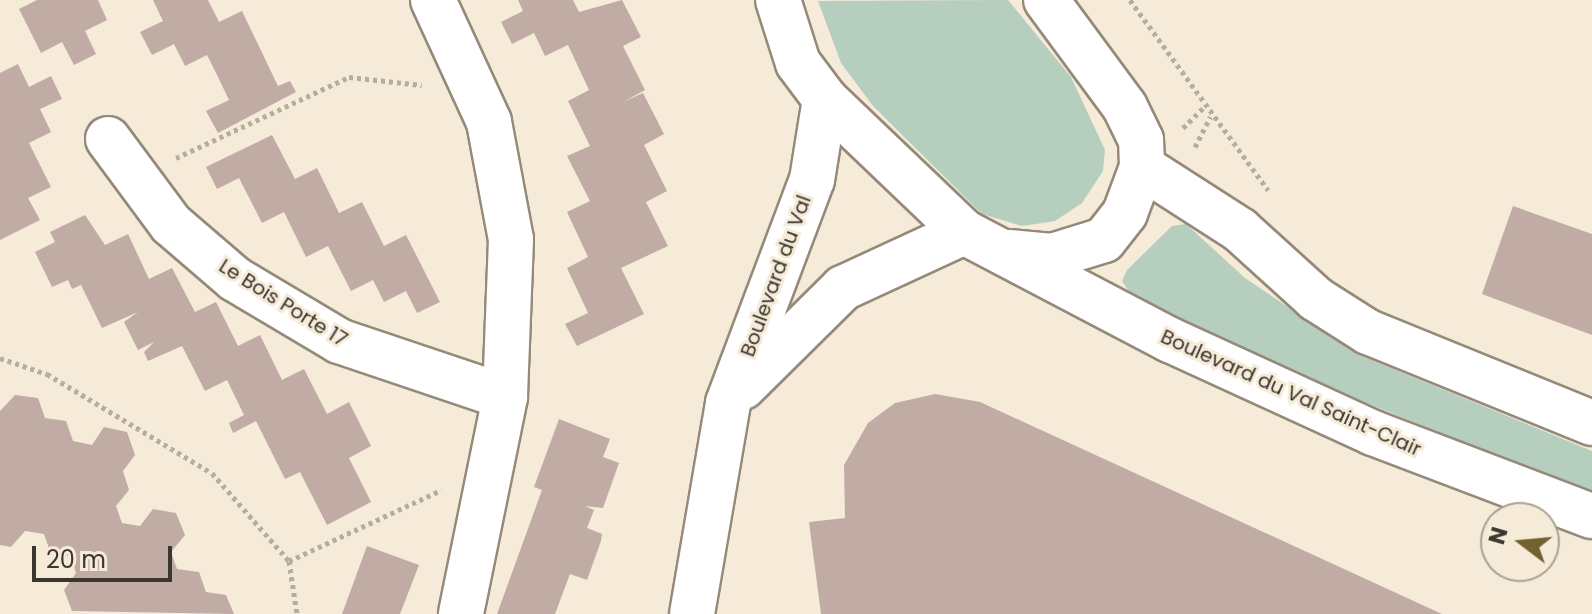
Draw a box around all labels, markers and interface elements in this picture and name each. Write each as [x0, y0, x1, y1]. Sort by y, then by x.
street label: Boulevard du Val [736, 192, 816, 360]
street label: Le Bois Porte 17 [215, 254, 351, 352]
street label: Boulevard du Val Saint-Clair [1157, 325, 1425, 461]
north arrow [1480, 502, 1560, 582]
text: N [1481, 524, 1516, 548]
scale bar [36, 530, 176, 580]
text: 20 m [46, 543, 106, 576]

